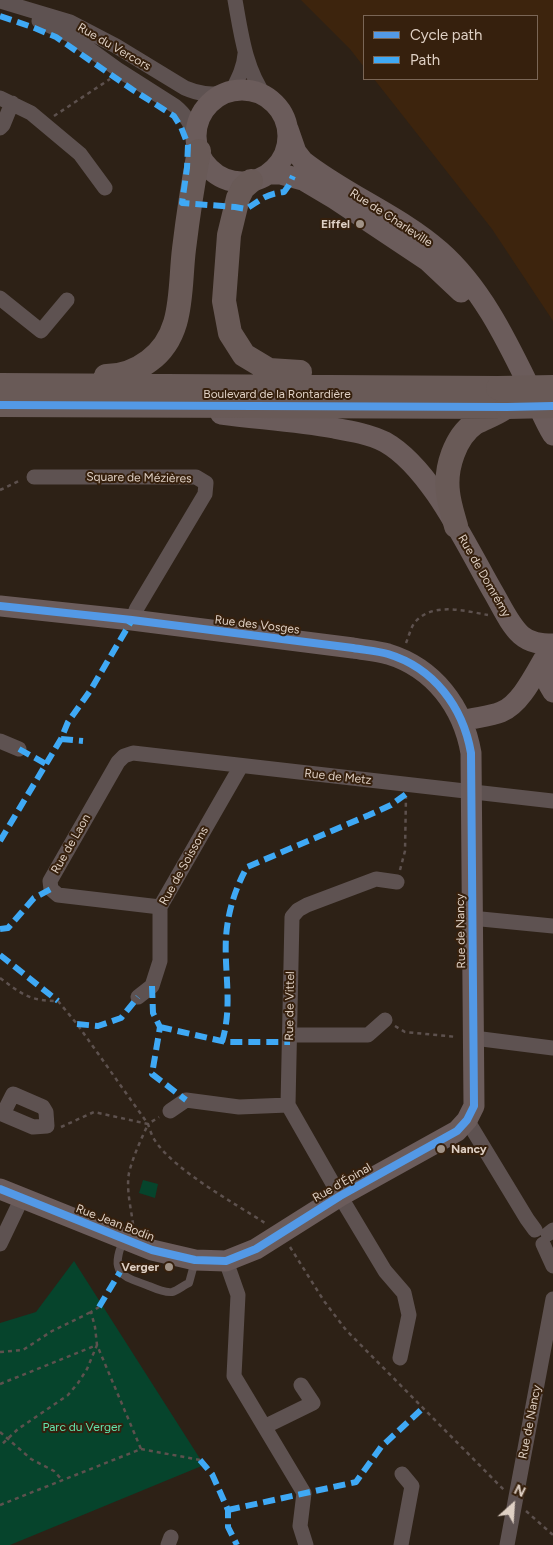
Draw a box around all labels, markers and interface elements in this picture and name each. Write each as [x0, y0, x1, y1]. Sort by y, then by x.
legend [363, 15, 538, 80]
street label: Rue du Vercors [75, 20, 153, 74]
text: Cycle path [410, 26, 482, 44]
text: Path [410, 51, 440, 69]
street label: Rue de Charleville [347, 186, 435, 250]
place label: Eiffel [321, 217, 350, 231]
marker: Eiffel [354, 218, 366, 230]
street label: Boulevard de la Rontardière [203, 387, 351, 401]
street label: Square de Mézières [86, 470, 192, 486]
street label: Rue de Domrémy [455, 532, 513, 620]
street label: Rue des Vosges [214, 613, 300, 637]
street label: Rue de Metz [304, 766, 372, 788]
street label: Rue de Laon [48, 812, 94, 876]
street label: Rue de Soissons [156, 824, 212, 908]
street label: Rue de Nancy [453, 893, 469, 969]
street label: Rue de Vittel [282, 971, 298, 1041]
place label: Nancy [451, 1142, 487, 1156]
marker: Nancy [435, 1143, 447, 1155]
street label: Rue d’Épinal [310, 1160, 374, 1206]
street label: Rue Jean Bodin [74, 1201, 156, 1245]
place label: Verger [121, 1260, 159, 1274]
marker: Verger [163, 1261, 175, 1273]
street label: Rue de Nancy [516, 1384, 544, 1460]
park label: Parc du Verger [42, 1420, 122, 1434]
north arrow [488, 1480, 538, 1530]
text: N [511, 1481, 528, 1501]

